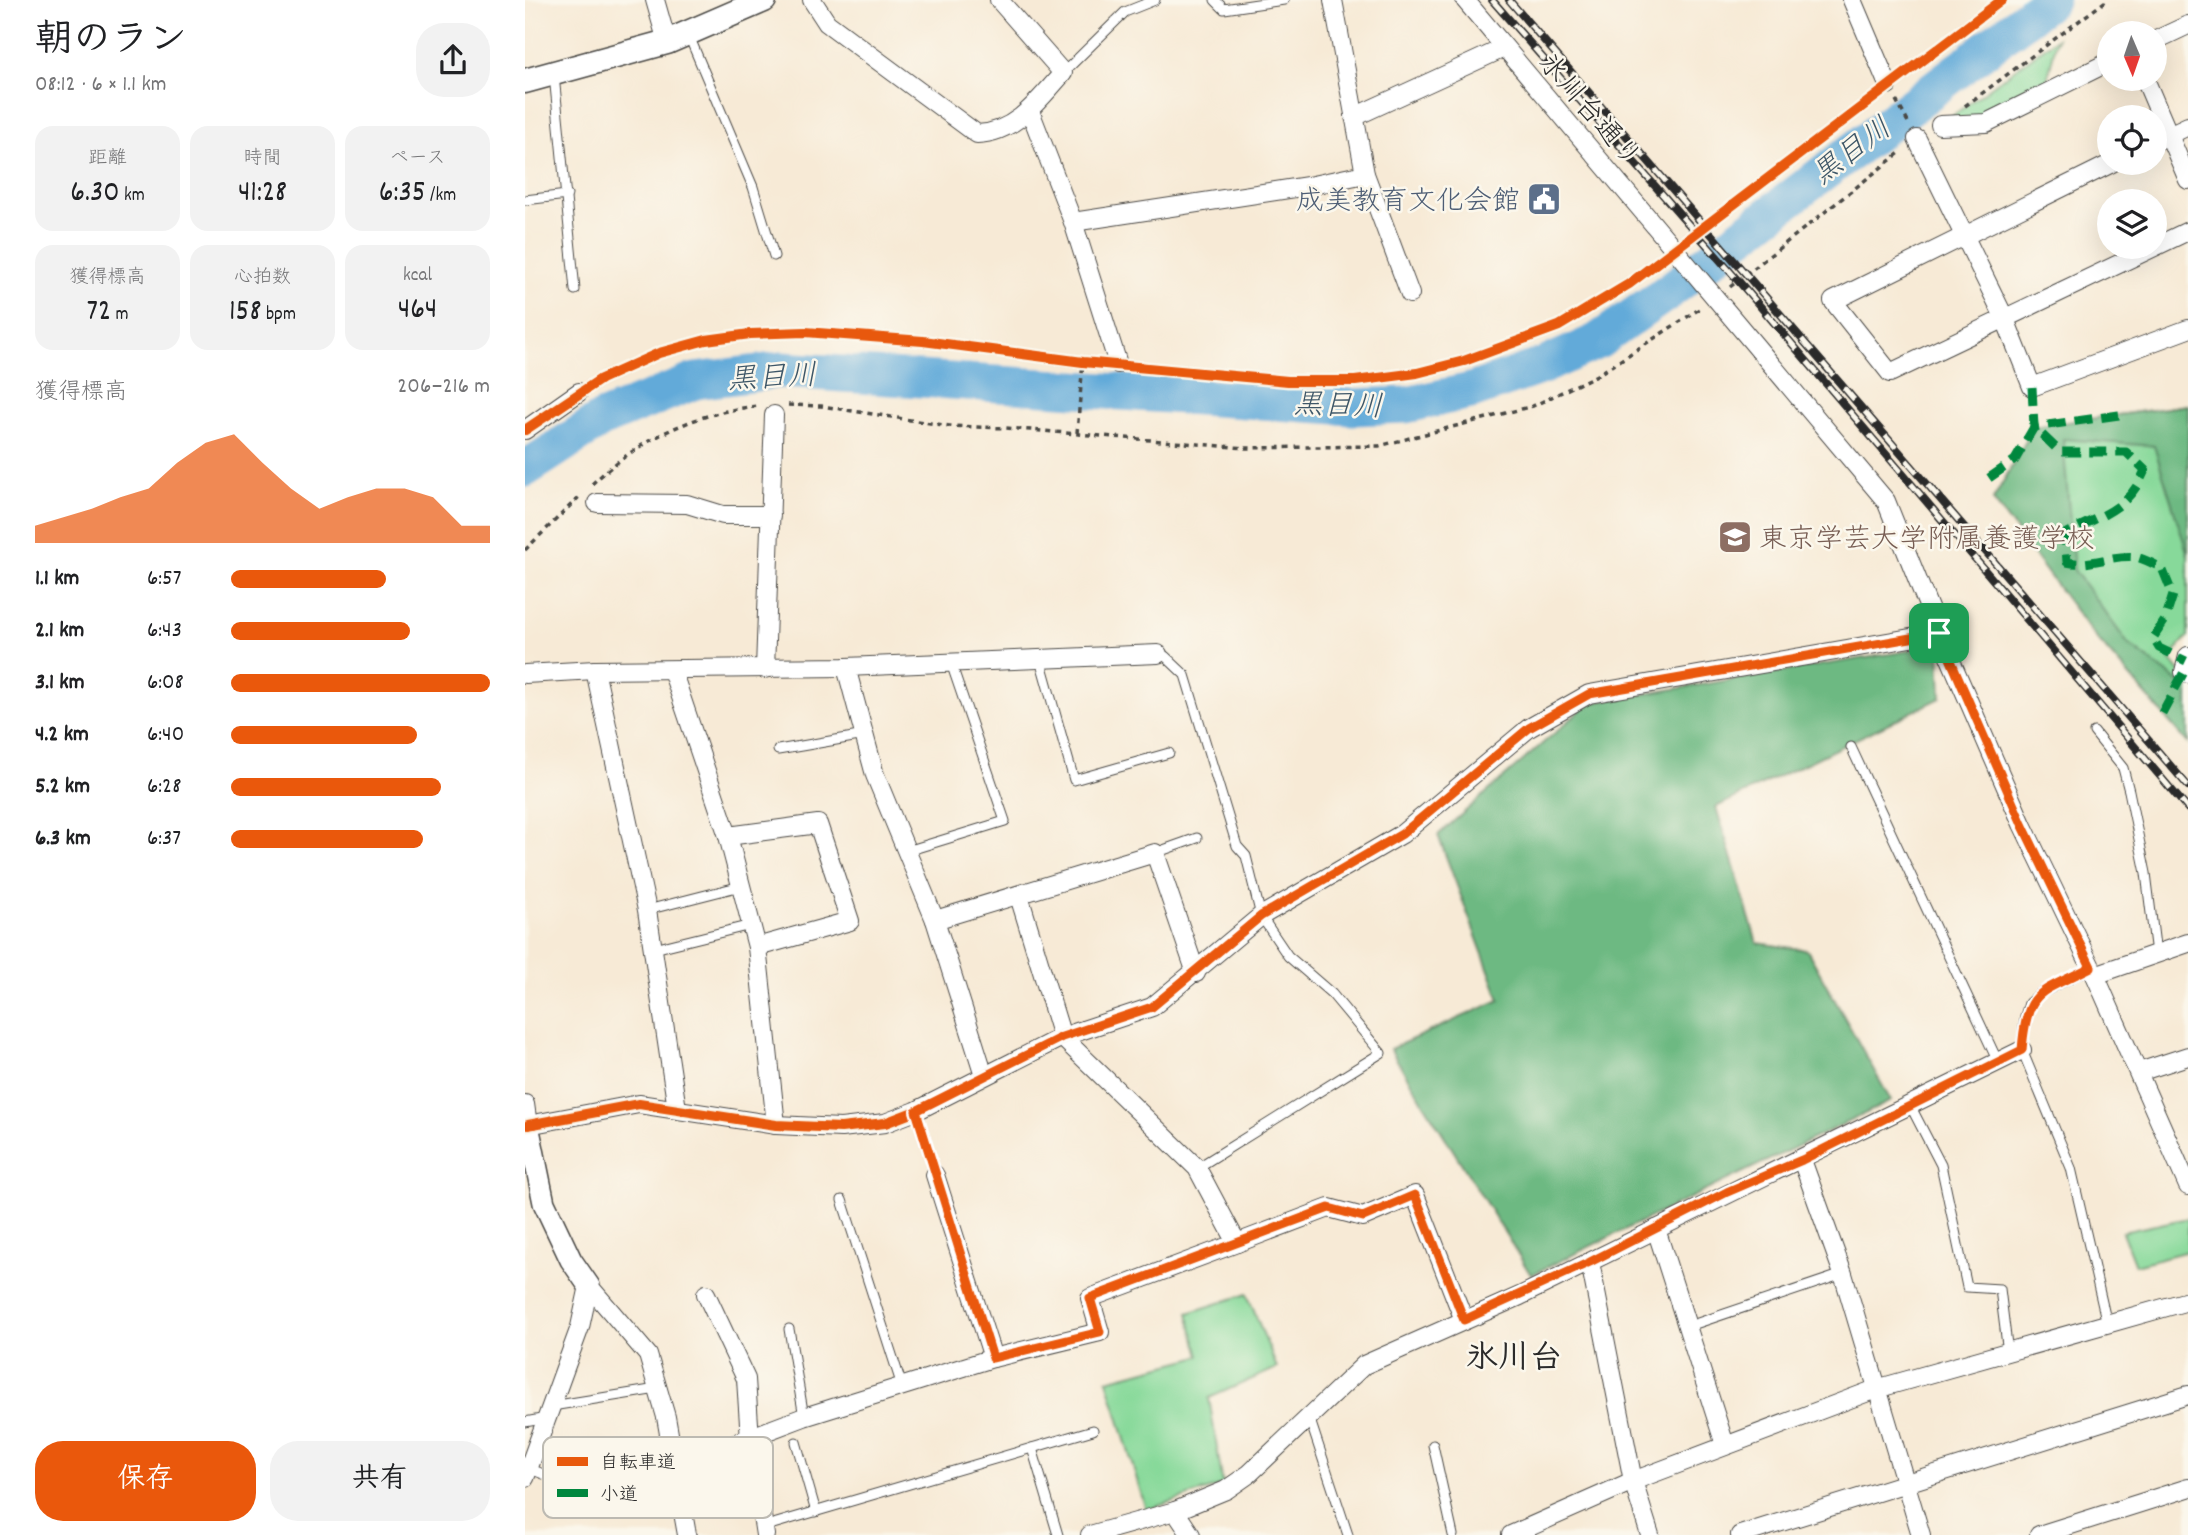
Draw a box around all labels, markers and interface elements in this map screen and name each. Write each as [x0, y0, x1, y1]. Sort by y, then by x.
text: 朝のラン [35, 15, 187, 70]
north arrow [2097, 21, 2167, 91]
map controls [2097, 21, 2167, 259]
button: share [416, 23, 490, 97]
street label: 氷川台通り [1526, 46, 1648, 178]
text: 08:12 · 6 × 1.1 km [35, 69, 167, 102]
button: locate [2097, 105, 2167, 175]
water label: 黒目川 [1805, 109, 1903, 198]
text: 距離 [88, 146, 127, 173]
text: 時間 [243, 146, 282, 173]
text: ペース [390, 146, 445, 173]
text: 6.30 [70, 173, 120, 216]
text: 41:28 [238, 173, 287, 216]
text: 6:35 [379, 173, 426, 216]
public building icon: 成美教育文化会館 [1525, 180, 1563, 218]
text: km [120, 183, 145, 210]
text: /km [426, 183, 456, 210]
place label: 成美教育文化会館 [1296, 184, 1520, 224]
button: layers [2097, 189, 2167, 259]
text: kcal [403, 263, 432, 290]
text: 獲得標高 [69, 265, 146, 292]
text: 心拍数 [234, 265, 291, 292]
text: 464 [398, 290, 437, 333]
text: 72 [86, 292, 111, 335]
text: 158 [229, 292, 262, 335]
text: m [111, 302, 129, 329]
text: bpm [262, 302, 296, 329]
water label: 黒目川 [726, 357, 818, 404]
text: 206–216 m [397, 371, 490, 404]
text: 獲得標高 [35, 377, 127, 410]
water label: 黒目川 [1292, 385, 1384, 432]
school or university icon: 東京学芸大学附属養護学校 [1716, 518, 1754, 556]
place label: 東京学芸大学附属養護学校 [1759, 522, 2095, 562]
text: 1.1 km [35, 563, 79, 596]
text: 6:57 [147, 563, 182, 596]
pin [1909, 603, 1969, 663]
icon: arrive [1920, 614, 1958, 652]
text: 2.1 km [35, 615, 84, 648]
text: 6:43 [147, 615, 182, 648]
text: 3.1 km [35, 667, 85, 700]
text: 6:08 [147, 667, 184, 700]
text: 4.2 km [35, 719, 89, 752]
text: 6:40 [147, 719, 184, 752]
text: 5.2 km [35, 771, 90, 804]
text: 6:28 [147, 771, 181, 804]
text: 6.3 km [35, 823, 91, 856]
text: 6:37 [147, 823, 181, 856]
district label: 氷川台 [1466, 1338, 1562, 1384]
legend [543, 1437, 773, 1518]
button: 保存 [35, 1441, 256, 1521]
button: 共有 [270, 1441, 490, 1521]
text: 自転車道 [600, 1451, 676, 1478]
text: 小道 [600, 1483, 638, 1510]

